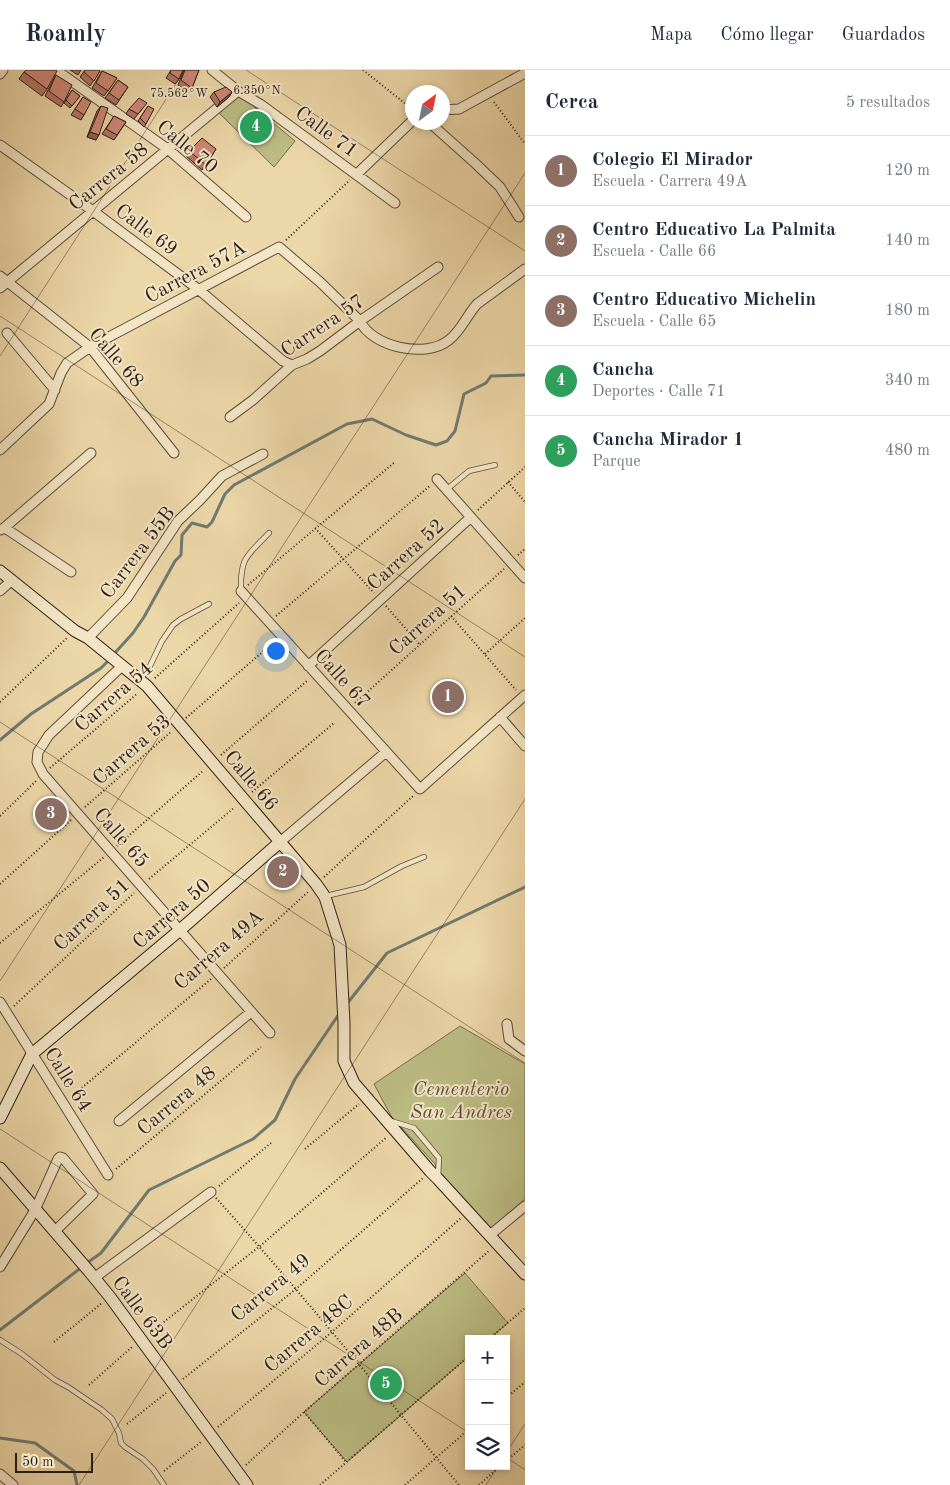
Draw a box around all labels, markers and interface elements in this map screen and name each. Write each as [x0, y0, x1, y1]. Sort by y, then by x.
text: Roamly [25, 23, 106, 47]
text: Mapa [650, 26, 692, 44]
text: Cómo llegar [720, 26, 814, 44]
text: Guardados [842, 26, 925, 44]
text: 6.350°N [233, 84, 281, 97]
north arrow [405, 85, 450, 130]
text: 75.562°W [150, 87, 208, 100]
text: Cerca [545, 92, 598, 113]
text: 5 resultados [846, 95, 930, 111]
street label: Calle 71 [291, 103, 361, 162]
pin: 4 [240, 108, 272, 146]
street label: Calle 70 [152, 117, 221, 178]
street label: Carrera 58 [66, 140, 153, 215]
text: Colegio El Mirador [592, 151, 753, 170]
text: 1 [556, 163, 566, 179]
text: 120 m [885, 163, 930, 179]
text: Escuela · Carrera 49A [592, 174, 747, 190]
street label: Calle 69 [111, 201, 181, 260]
text: Centro Educativo La Palmita [592, 221, 836, 240]
text: 2 [556, 233, 566, 249]
text: 140 m [885, 233, 930, 249]
street label: Carrera 57A [142, 238, 250, 308]
text: Escuela · Calle 66 [592, 244, 716, 260]
text: Centro Educativo Michelin [592, 291, 816, 310]
street label: Carrera 57 [278, 292, 368, 362]
text: 3 [556, 303, 566, 319]
text: 180 m [885, 303, 930, 319]
text: Escuela · Calle 65 [592, 314, 716, 330]
street label: Calle 68 [84, 325, 147, 392]
text: Cancha [592, 361, 654, 380]
text: 4 [556, 373, 566, 389]
text: 340 m [885, 373, 930, 389]
text: Deportes · Calle 71 [592, 384, 726, 400]
text: Cancha Mirador 1 [592, 431, 744, 450]
text: 5 [556, 443, 566, 459]
text: 480 m [885, 443, 930, 459]
text: Parque [592, 454, 641, 470]
street label: Carrera 55B [98, 503, 180, 603]
street label: Carrera 52 [364, 516, 449, 595]
street label: Carrera 51 [386, 581, 471, 660]
your location [263, 638, 289, 664]
street label: Calle 67 [310, 646, 373, 713]
street label: Carrera 54 [72, 659, 157, 736]
pin: 1 [432, 678, 464, 716]
street label: Carrera 53 [90, 712, 175, 789]
street label: Calle 66 [220, 747, 281, 815]
pin: 3 [35, 795, 67, 833]
street label: Calle 65 [89, 805, 152, 872]
pin: 2 [267, 853, 299, 891]
street label: Carrera 51 [51, 875, 134, 955]
street label: Carrera 50 [130, 876, 215, 953]
street label: Carrera 49A [171, 907, 268, 994]
street label: Calle 64 [40, 1044, 95, 1116]
street label: Carrera 48 [134, 1063, 220, 1140]
park label: Cementerio San Andres [410, 1080, 512, 1123]
street label: Carrera 49 [228, 1251, 315, 1326]
street label: Calle 63B [108, 1273, 175, 1354]
street label: Carrera 48C [261, 1292, 358, 1377]
street label: Carrera 48B [311, 1305, 407, 1392]
map controls [465, 1335, 510, 1470]
button: + [465, 1335, 510, 1380]
pin: 5 [370, 1365, 402, 1403]
button: − [465, 1380, 510, 1425]
button: layers [465, 1425, 510, 1470]
scale bar [15, 1450, 92, 1473]
text: 50 m [22, 1455, 53, 1469]

